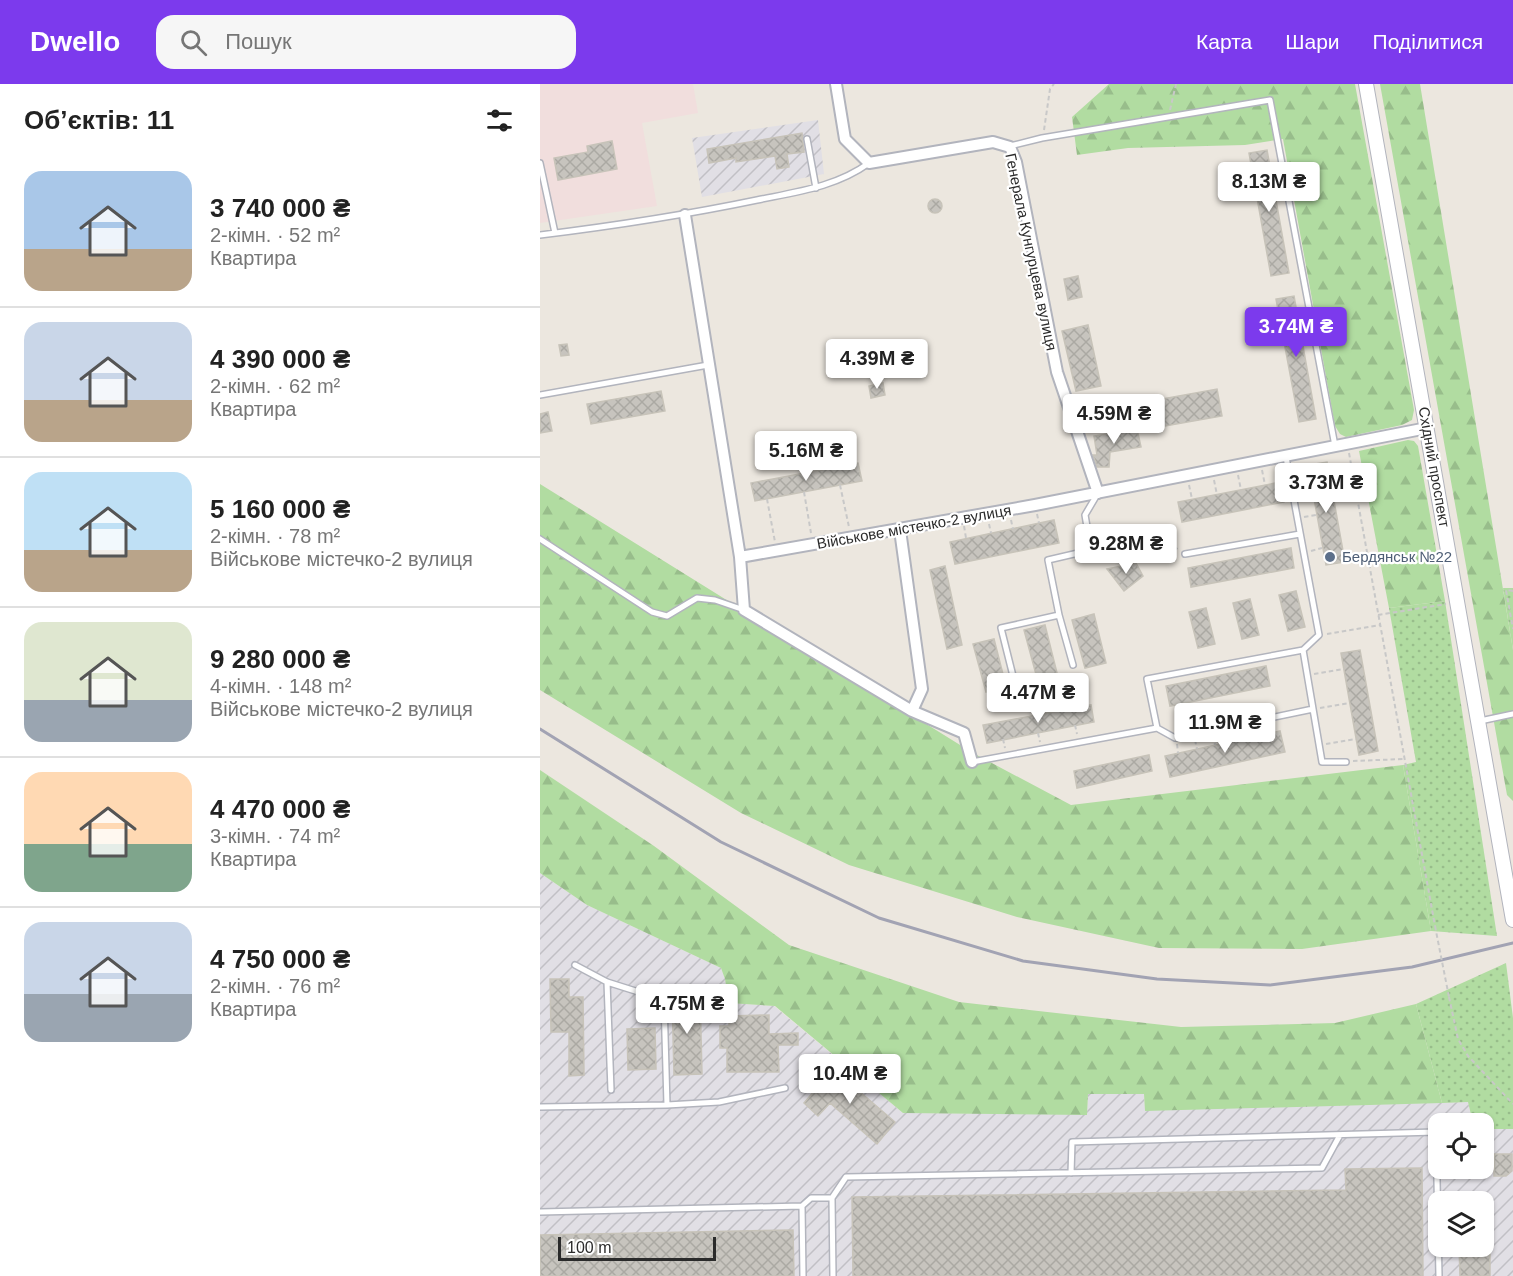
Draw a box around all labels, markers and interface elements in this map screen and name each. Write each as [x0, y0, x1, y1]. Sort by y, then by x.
search box [156, 15, 576, 69]
text: Dwello [30, 26, 120, 57]
icon: search [177, 26, 210, 59]
text: Пошук [225, 29, 292, 54]
text: Карта [1196, 30, 1252, 53]
text: Шари [1285, 30, 1340, 53]
text: Поділитися [1373, 30, 1483, 53]
icon: filters [483, 104, 516, 137]
text: Об’єктів: 11 [24, 105, 174, 135]
street label: Генерала Кунгурцева вулиця [1002, 152, 1061, 352]
pin: 8.13M ₴ [1214, 162, 1324, 213]
text: 8.13M ₴ [1232, 170, 1306, 192]
text: 3 740 000 ₴ [210, 193, 350, 223]
icon: home [72, 195, 144, 267]
text: 2-кімн. · 52 m² [210, 224, 340, 246]
text: Квартира [210, 247, 296, 269]
pin: 3.74M ₴ [1241, 307, 1351, 358]
text: 3.74M ₴ [1259, 315, 1333, 337]
pin: 4.39M ₴ [822, 339, 932, 390]
text: 4 390 000 ₴ [210, 344, 350, 374]
icon: home [72, 346, 144, 418]
text: 4.39M ₴ [840, 347, 914, 369]
text: 2-кімн. · 62 m² [210, 375, 340, 397]
pin: 4.59M ₴ [1059, 394, 1169, 445]
text: Квартира [210, 398, 296, 420]
text: 4.59M ₴ [1077, 402, 1151, 424]
street label: Східний проспект [1416, 405, 1453, 529]
pin: 5.16M ₴ [751, 431, 861, 482]
text: 5.16M ₴ [769, 439, 843, 461]
pin: 3.73M ₴ [1271, 463, 1381, 514]
text: 3.73M ₴ [1289, 471, 1363, 493]
text: 5 160 000 ₴ [210, 494, 350, 524]
icon: home [72, 496, 144, 568]
street label: Військове містечко-2 вулиця [815, 501, 1012, 552]
pin: 9.28M ₴ [1071, 524, 1181, 575]
text: 2-кімн. · 78 m² [210, 525, 340, 547]
text: 9.28M ₴ [1089, 532, 1163, 554]
text: Військове містечко-2 вулиця [210, 548, 473, 570]
place label: Бердянськ №22 [1342, 548, 1452, 565]
marker: Бердянськ №22 [1323, 550, 1337, 564]
text: 9 280 000 ₴ [210, 644, 350, 674]
icon: home [72, 646, 144, 718]
pin: 4.47M ₴ [983, 673, 1093, 724]
text: 4-кімн. · 148 m² [210, 675, 351, 697]
text: 4.47M ₴ [1001, 681, 1075, 703]
text: Військове містечко-2 вулиця [210, 698, 473, 720]
pin: 11.9M ₴ [1170, 703, 1280, 754]
text: 11.9M ₴ [1188, 711, 1262, 733]
text: 4 470 000 ₴ [210, 794, 350, 824]
icon: home [72, 796, 144, 868]
text: 3-кімн. · 74 m² [210, 825, 340, 847]
text: Квартира [210, 848, 296, 870]
text: 4 750 000 ₴ [210, 944, 350, 974]
icon: home [72, 946, 144, 1018]
text: 2-кімн. · 76 m² [210, 975, 340, 997]
pin: 4.75M ₴ [632, 984, 742, 1035]
text: 4.75M ₴ [650, 992, 724, 1014]
text: Квартира [210, 998, 296, 1020]
pin: 10.4M ₴ [795, 1054, 905, 1105]
text: 10.4M ₴ [813, 1062, 887, 1084]
map controls [1428, 1113, 1494, 1257]
button: locate [1428, 1113, 1494, 1179]
button: layers [1428, 1191, 1494, 1257]
scale bar [558, 1234, 716, 1262]
text: 100 m [567, 1239, 611, 1256]

